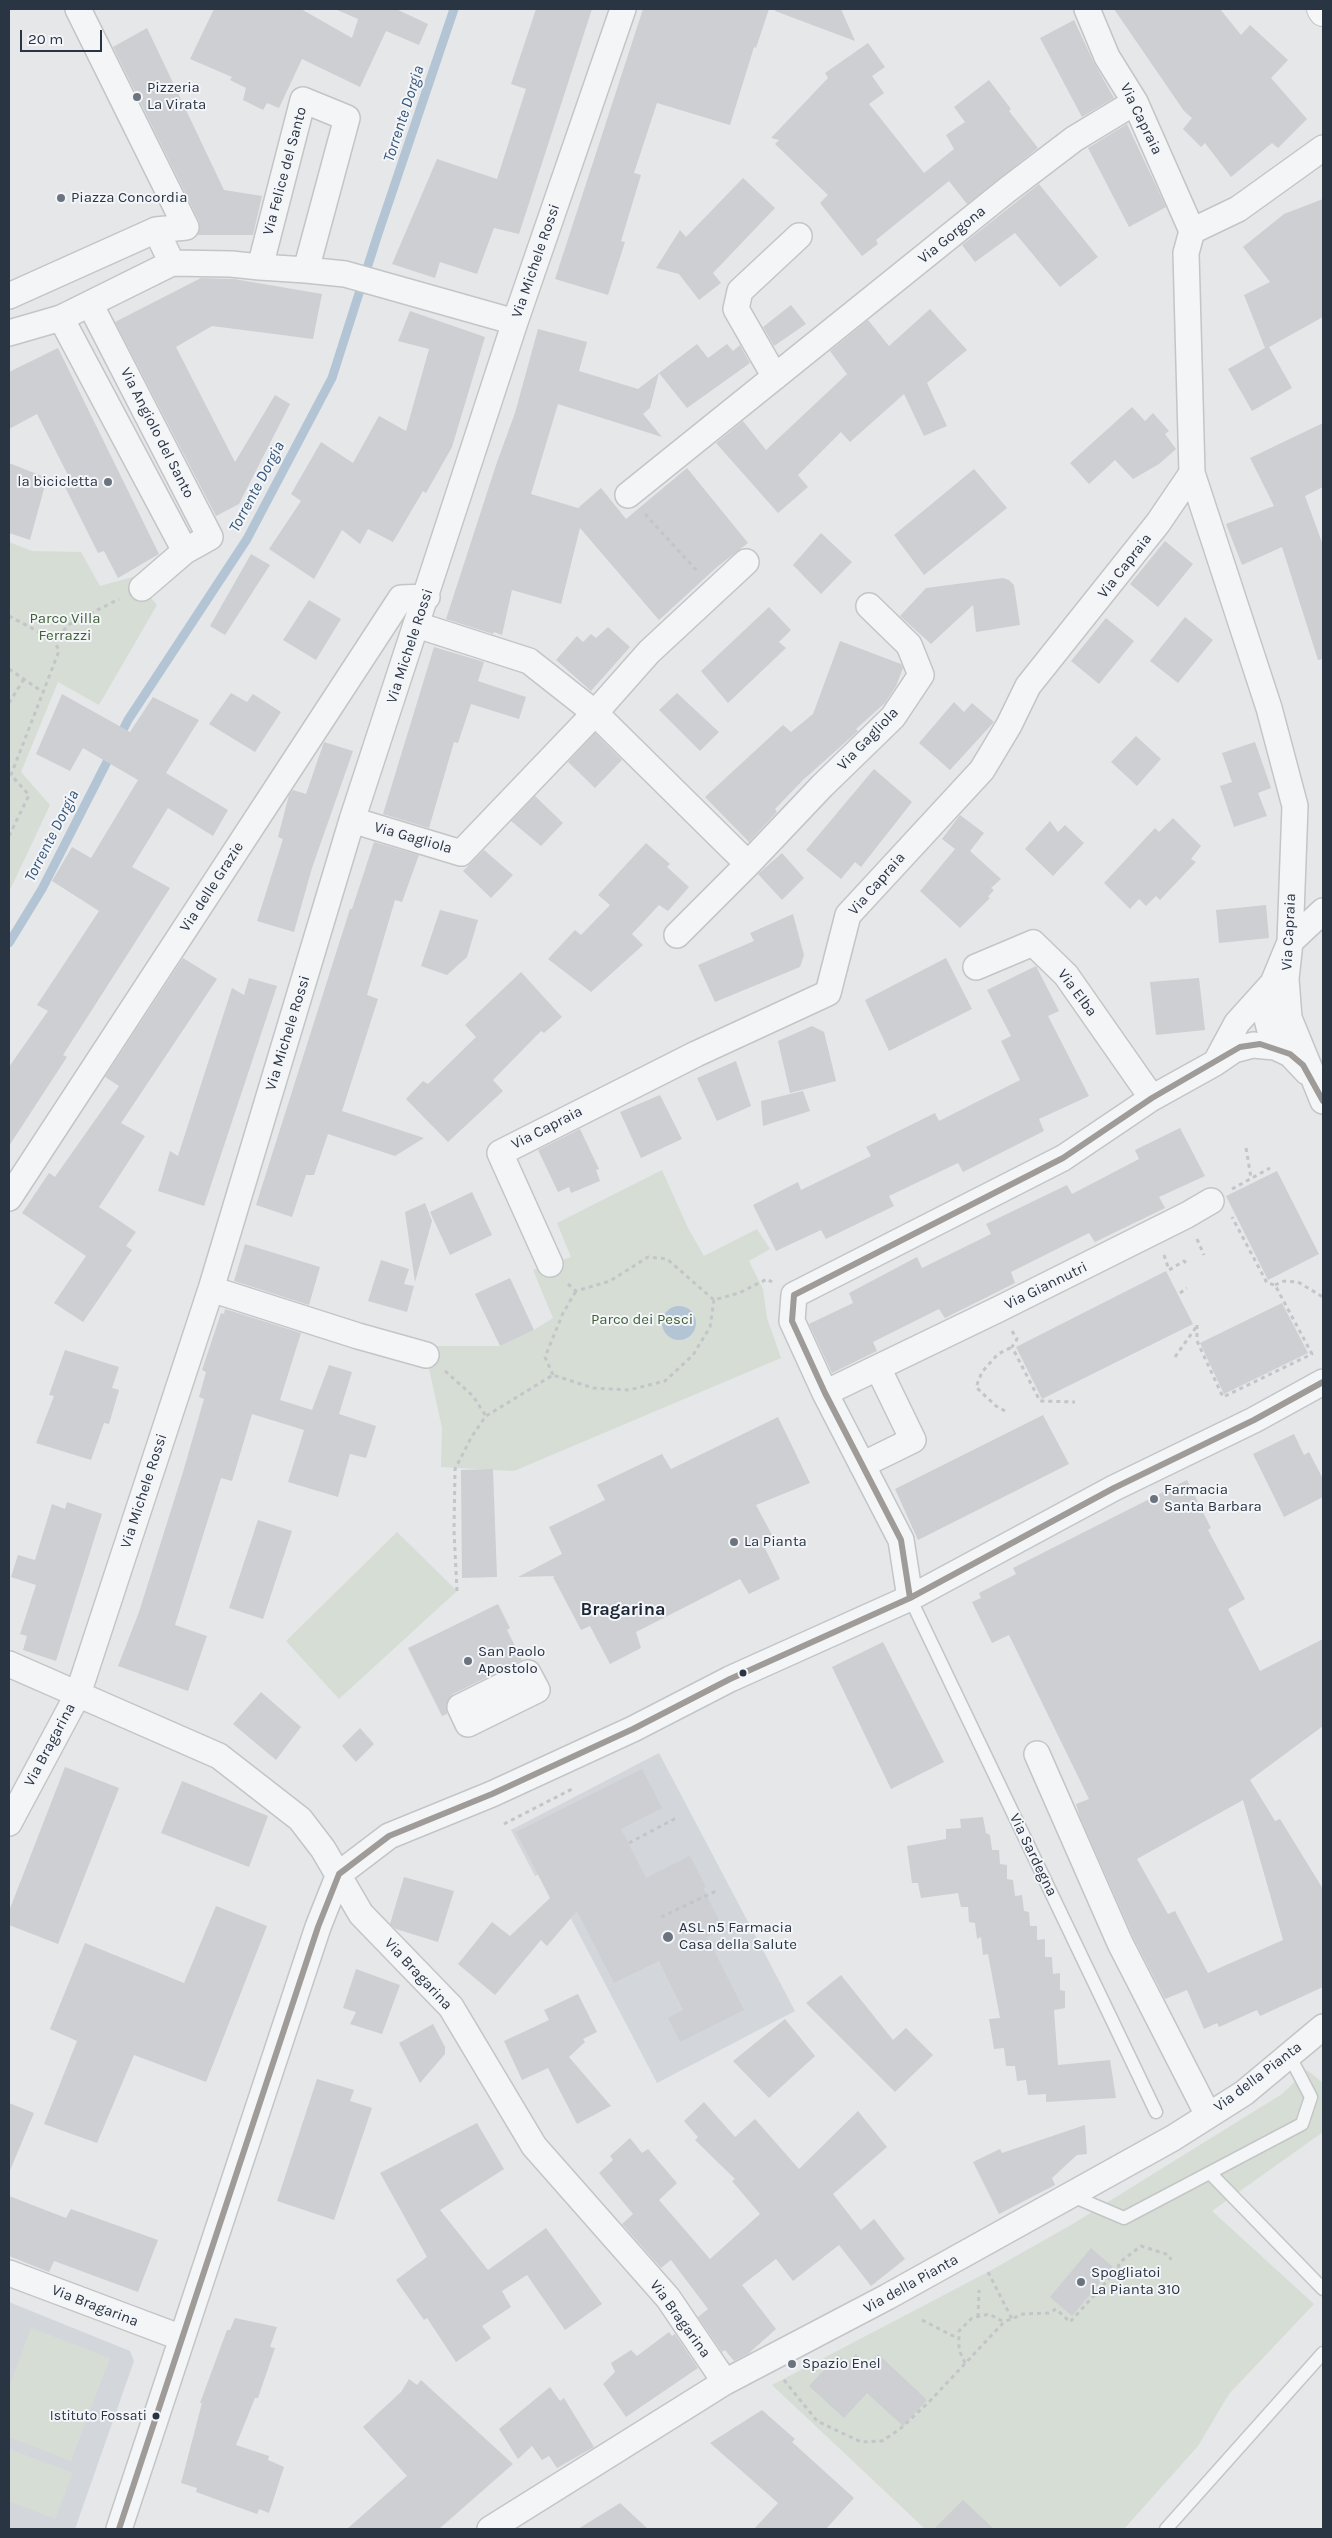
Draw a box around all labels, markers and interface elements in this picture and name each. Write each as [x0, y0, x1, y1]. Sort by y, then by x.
scale bar [22, 20, 105, 52]
text: 20 m [28, 30, 63, 48]
water label: Torrente Dorgia [379, 63, 429, 165]
place label: Pizzeria La Virata [147, 79, 206, 114]
street label: Via Capraia [1116, 80, 1166, 158]
marker: Pizzeria La Virata [131, 91, 143, 103]
street label: Via Felice del Santo [259, 105, 311, 237]
place label: Piazza Concordia [71, 189, 188, 207]
marker: Piazza Concordia [55, 192, 67, 204]
street label: Via Michele Rossi [508, 202, 564, 320]
street label: Via Gorgona [915, 202, 989, 268]
street label: Via Angiolo del Santo [116, 365, 198, 501]
water label: Torrente Dorgia [225, 438, 289, 536]
place label: la bicicletta [17, 473, 98, 491]
marker: la bicicletta [102, 476, 114, 488]
street label: Via Capraia [1094, 530, 1156, 602]
street label: Via Michele Rossi [383, 586, 437, 706]
park label: Parco Villa Ferrazzi [29, 610, 101, 645]
street label: Via Gagliola [834, 704, 902, 774]
water label: Torrente Dorgia [21, 787, 83, 885]
street label: Via Gagliola [372, 818, 454, 858]
street label: Via delle Grazie [176, 839, 248, 935]
street label: Via Capraia [845, 849, 909, 919]
street label: Via Capraia [1278, 893, 1300, 971]
street label: Via Elba [1053, 966, 1101, 1020]
street label: Via Michele Rossi [262, 973, 314, 1093]
street label: Via Capraia [508, 1102, 586, 1154]
street label: Via Giannutri [1002, 1258, 1090, 1314]
park label: Parco dei Pesci [591, 1311, 693, 1329]
street label: Via Michele Rossi [117, 1431, 171, 1551]
place label: Farmacia Santa Barbara [1164, 1481, 1262, 1516]
marker: Farmacia Santa Barbara [1148, 1493, 1160, 1505]
place label: La Pianta [744, 1533, 807, 1551]
marker: La Pianta [728, 1536, 740, 1548]
district label: Bragarina [581, 1599, 665, 1621]
place label: San Paolo Apostolo [478, 1643, 545, 1678]
marker: San Paolo Apostolo [462, 1655, 474, 1667]
unlabelled marker [738, 1668, 748, 1678]
street label: Via Bragarina [21, 1700, 79, 1790]
street label: Via Sardegna [1005, 1811, 1061, 1899]
place label: ASL n5 Farmacia Casa della Salute [679, 1919, 797, 1954]
marker: ASL n5 Farmacia Casa della Salute [661, 1930, 675, 1944]
street label: Via Bragarina [380, 1934, 456, 2014]
street label: Via della Pianta [1210, 2038, 1306, 2116]
street label: Via della Pianta [860, 2251, 962, 2317]
place label: Spogliatoi La Pianta 310 [1091, 2264, 1180, 2299]
marker: Spogliatoi La Pianta 310 [1075, 2276, 1087, 2288]
street label: Via Bragarina [646, 2277, 714, 2361]
street label: Via Bragarina [49, 2281, 141, 2331]
place label: Spazio Enel [802, 2355, 881, 2373]
marker: Spazio Enel [786, 2358, 798, 2370]
place label: Istituto Fossati [50, 2408, 147, 2424]
marker: Istituto Fossati [151, 2411, 161, 2421]

